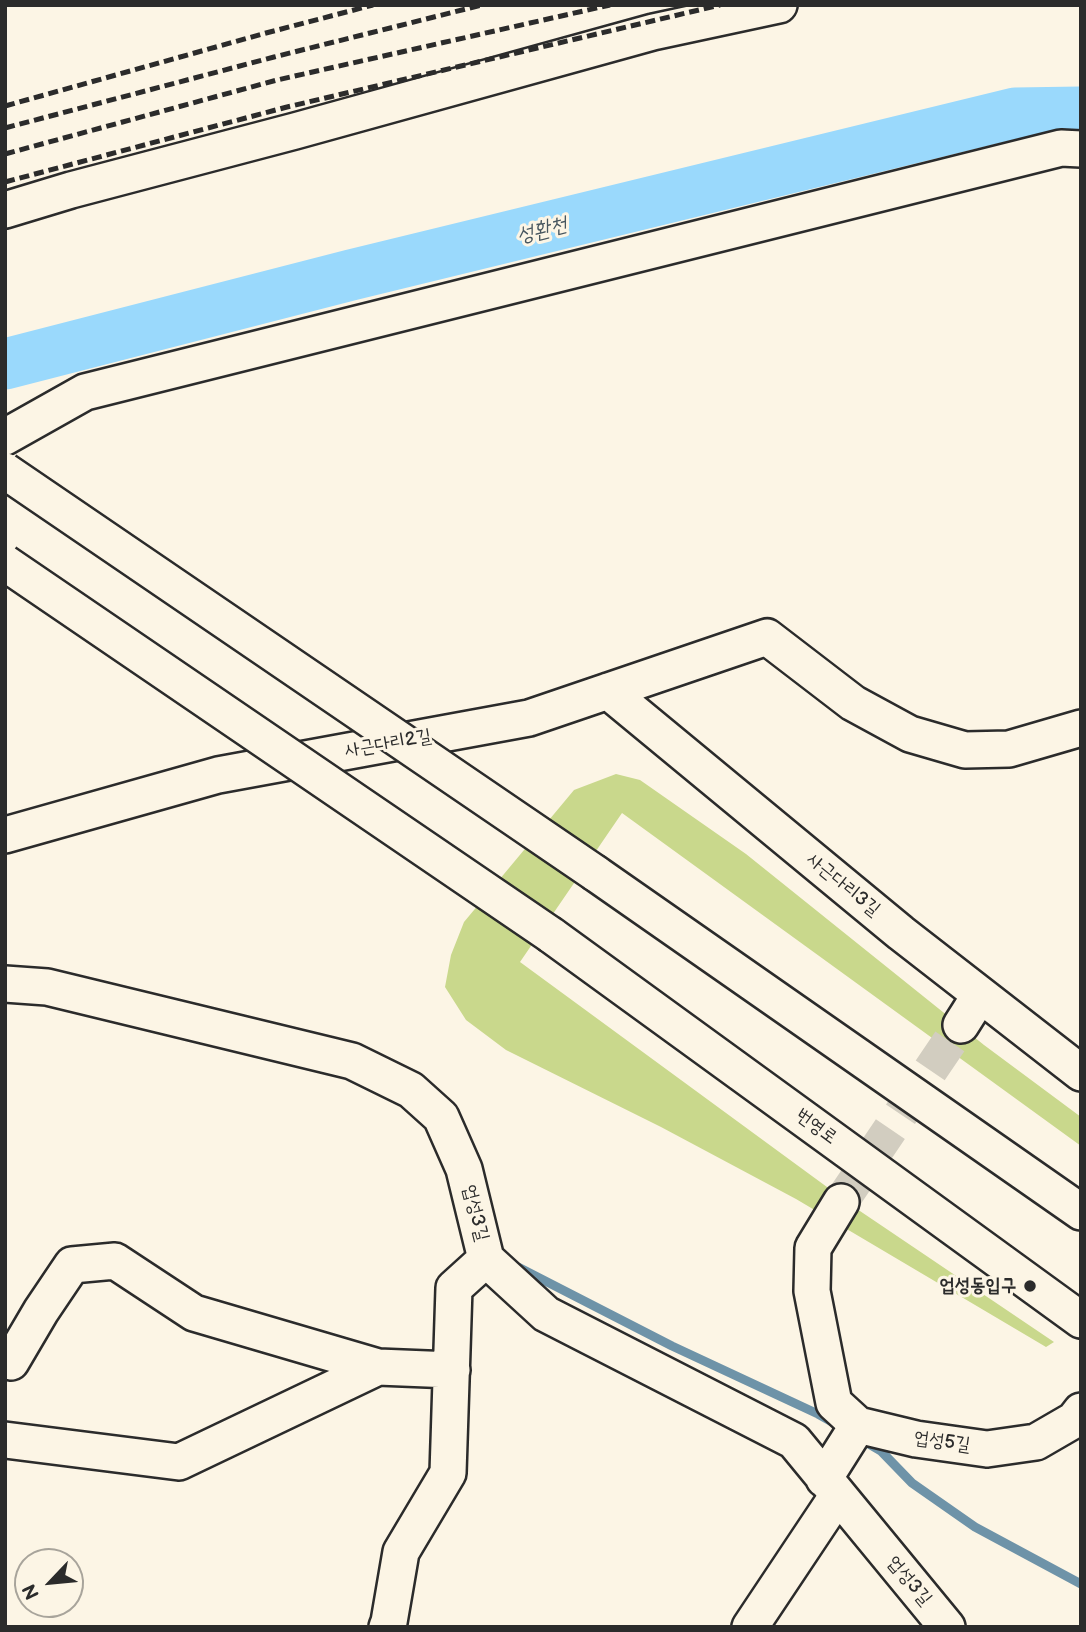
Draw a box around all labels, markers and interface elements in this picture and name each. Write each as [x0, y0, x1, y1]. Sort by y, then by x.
water label: 성환천 [514, 213, 570, 249]
street label: 사근다리2길 [343, 725, 433, 763]
street label: 사근다리3길 [802, 848, 884, 922]
street label: 번영로 [791, 1104, 841, 1150]
street label: 업성3길 [457, 1182, 493, 1244]
place label: 업성동입구 [940, 1275, 1016, 1297]
marker: 업성동입구 [1022, 1278, 1038, 1294]
street label: 업성5길 [912, 1427, 972, 1457]
north arrow [14, 1548, 84, 1618]
street label: 업성3길 [882, 1552, 936, 1610]
text: N [18, 1580, 45, 1603]

